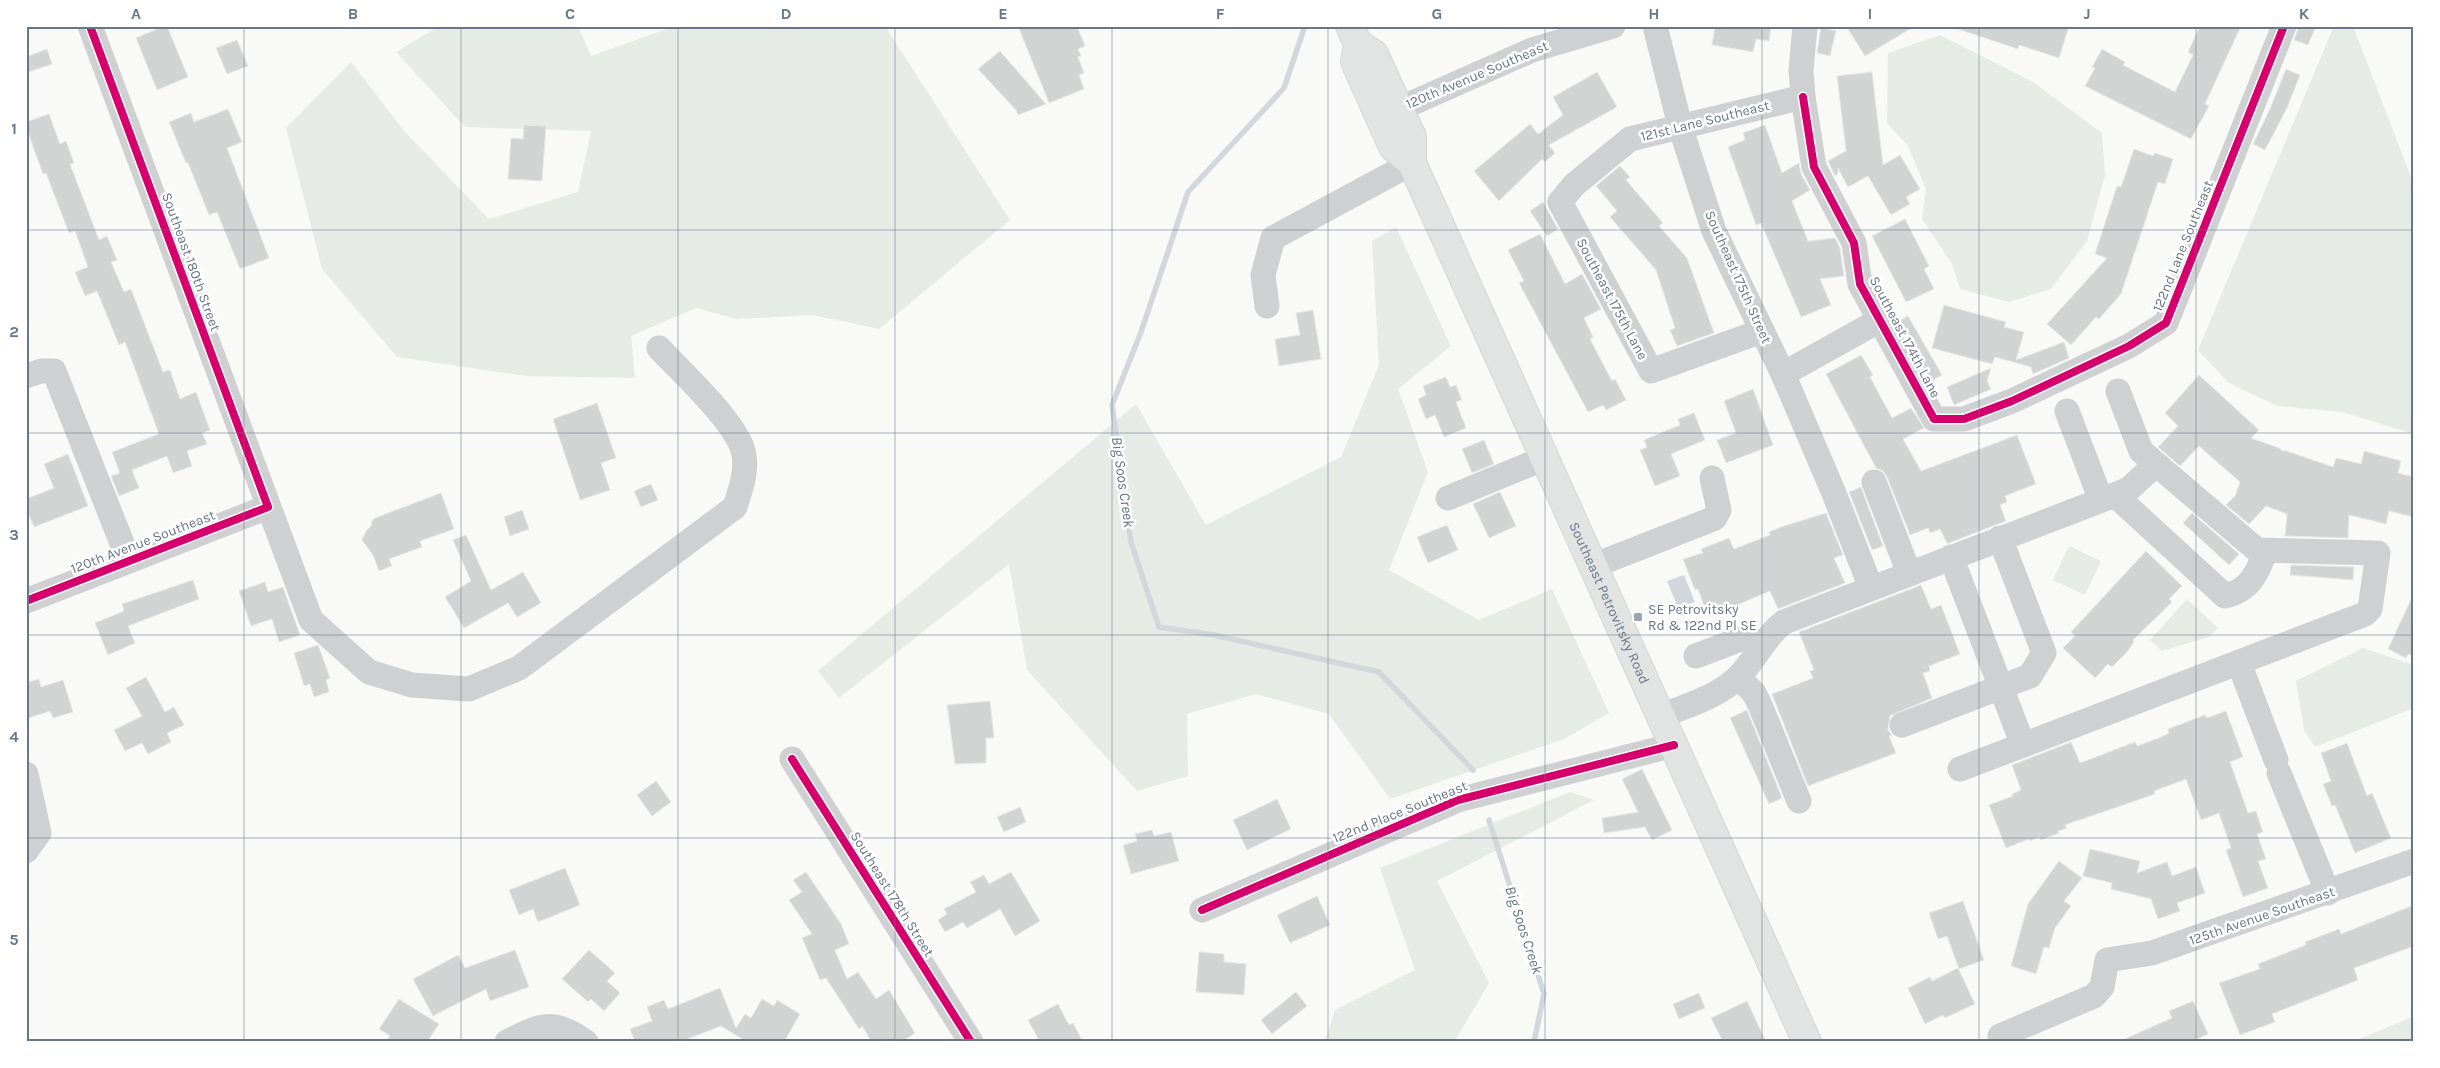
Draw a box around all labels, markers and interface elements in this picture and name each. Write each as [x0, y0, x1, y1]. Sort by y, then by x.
text: A [131, 4, 141, 23]
text: B [348, 4, 358, 23]
text: C [565, 4, 575, 23]
text: D [781, 4, 792, 23]
text: E [998, 4, 1008, 23]
text: F [1216, 4, 1225, 23]
text: G [1432, 4, 1442, 23]
text: H [1648, 4, 1660, 23]
text: I [1868, 4, 1872, 23]
text: J [2083, 4, 2091, 23]
text: K [2299, 4, 2310, 23]
street label: 120th Avenue Southeast [1403, 37, 1551, 113]
street label: 121st Lane Southeast [1639, 97, 1771, 145]
text: 1 [11, 119, 17, 138]
street label: 122nd Lane Southeast [2149, 178, 2217, 314]
street label: Southeast 180th Street [158, 190, 224, 334]
street label: Southeast 175th Street [1701, 208, 1775, 346]
street label: Southeast 175th Lane [1573, 235, 1651, 363]
street label: Southeast 174th Lane [1866, 273, 1944, 401]
text: 2 [9, 322, 19, 341]
water label: Big Soos Creek [1108, 435, 1138, 529]
street label: 120th Avenue Southeast [68, 507, 218, 577]
street label: Southeast Petrovitsky Road [1566, 519, 1653, 686]
text: 3 [9, 525, 19, 544]
place label: SE Petrovitsky Rd & 122nd Pl SE [1648, 601, 1757, 634]
marker: SE Petrovitsky Rd & 122nd Pl SE [1632, 611, 1644, 623]
text: 4 [9, 727, 19, 746]
street label: 122nd Place Southeast [1330, 777, 1470, 847]
street label: Southeast 178th Street [847, 828, 937, 960]
street label: 125th Avenue Southeast [2187, 883, 2337, 949]
water label: Big Soos Creek [1501, 884, 1547, 977]
text: 5 [9, 930, 19, 949]

